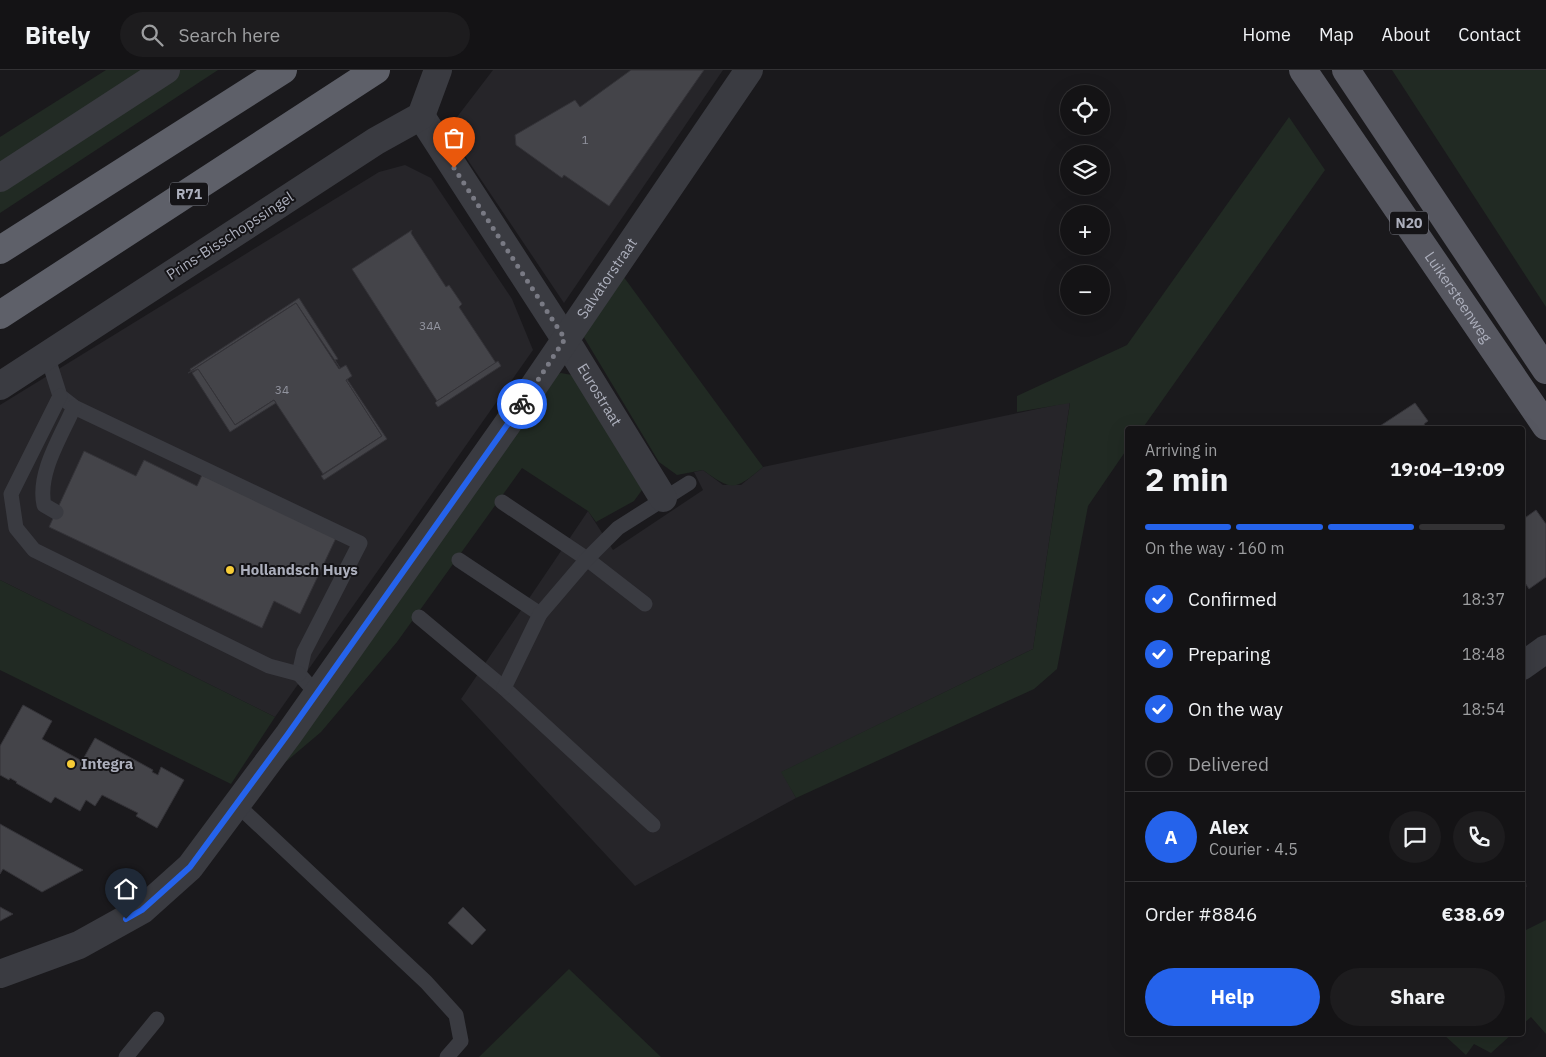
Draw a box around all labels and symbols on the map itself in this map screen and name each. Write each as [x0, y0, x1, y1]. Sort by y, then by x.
pin [433, 117, 475, 168]
house number: 1 [581, 132, 589, 147]
road number: R71 [170, 182, 208, 206]
street label: Prins-Bisschopssingel [162, 187, 297, 284]
road number: N20 [1390, 212, 1428, 234]
street label: Salvatorstraat [572, 234, 641, 323]
street label: Luikersteenweg [1421, 248, 1496, 346]
house number: 34A [419, 318, 441, 333]
street label: Eurostraat [573, 360, 626, 429]
courier [497, 379, 547, 429]
house number: 34 [275, 382, 289, 397]
place label: Hollandsch Huys [240, 560, 358, 579]
marker: Hollandsch Huys [224, 564, 236, 576]
place label: Integra [81, 754, 134, 773]
marker: Integra [65, 758, 77, 770]
pin [105, 868, 147, 919]

